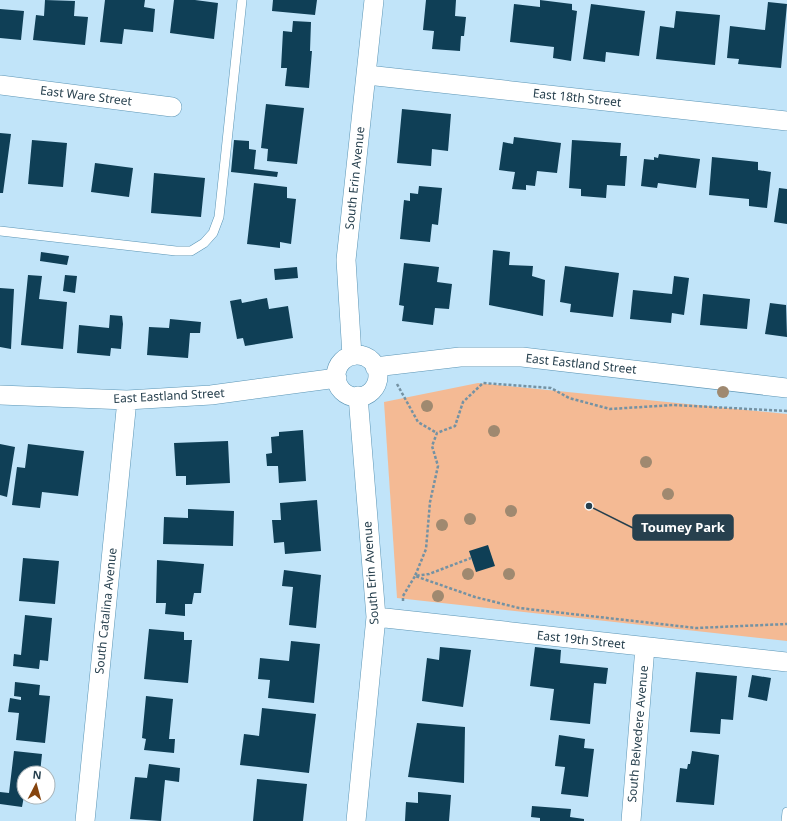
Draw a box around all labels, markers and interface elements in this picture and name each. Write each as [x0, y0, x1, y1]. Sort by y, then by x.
street label: East Ware Street [39, 81, 134, 110]
street label: East 18th Street [532, 84, 623, 111]
street label: South Erin Avenue [341, 125, 368, 230]
street label: East Eastland Street [525, 349, 638, 378]
street label: East Eastland Street [113, 384, 226, 407]
callout: Toumey Park [633, 515, 733, 540]
text: Toumey Park [641, 518, 726, 536]
street label: South Erin Avenue [358, 521, 383, 625]
street label: South Catalina Avenue [90, 547, 121, 675]
street label: East 19th Street [536, 626, 627, 653]
street label: South Belvedere Avenue [623, 664, 652, 803]
north arrow [16, 765, 56, 805]
text: N [32, 767, 42, 782]

